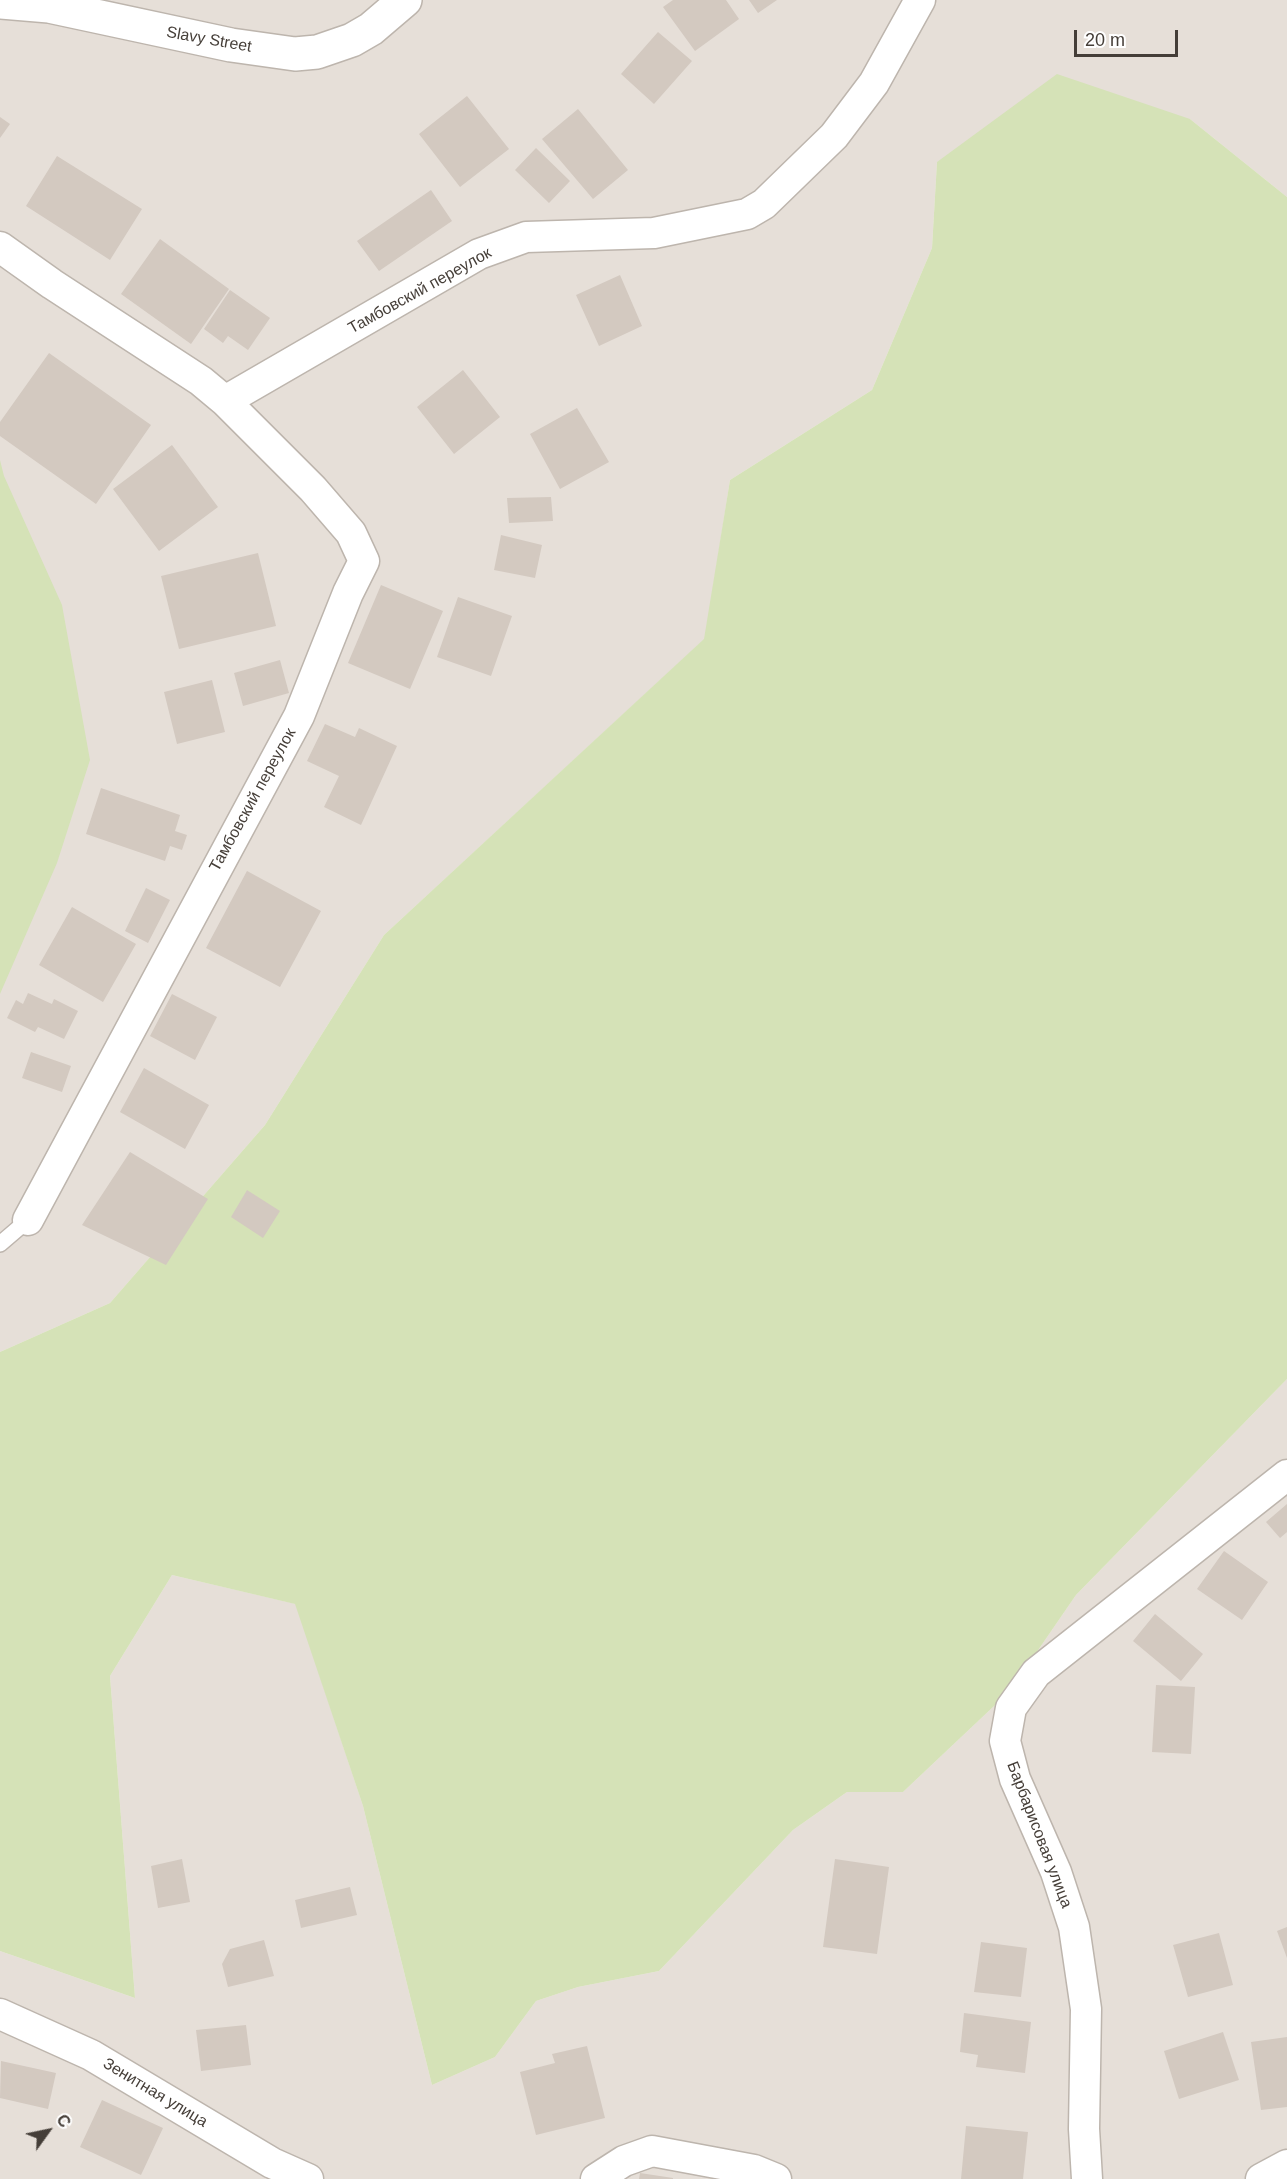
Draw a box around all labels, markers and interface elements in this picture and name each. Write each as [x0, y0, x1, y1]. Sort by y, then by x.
scale bar [1077, 18, 1180, 56]
street label: Slavy Street [165, 23, 253, 57]
text: 20 m [1085, 30, 1125, 50]
street label: Тамбовский переулок [345, 244, 495, 338]
street label: Тамбовский переулок [206, 725, 300, 875]
street label: Барбарисовая улица [1002, 1759, 1076, 1911]
street label: Зенитная улица [99, 2054, 211, 2132]
north arrow [18, 2101, 78, 2161]
text: С [53, 2111, 74, 2130]

